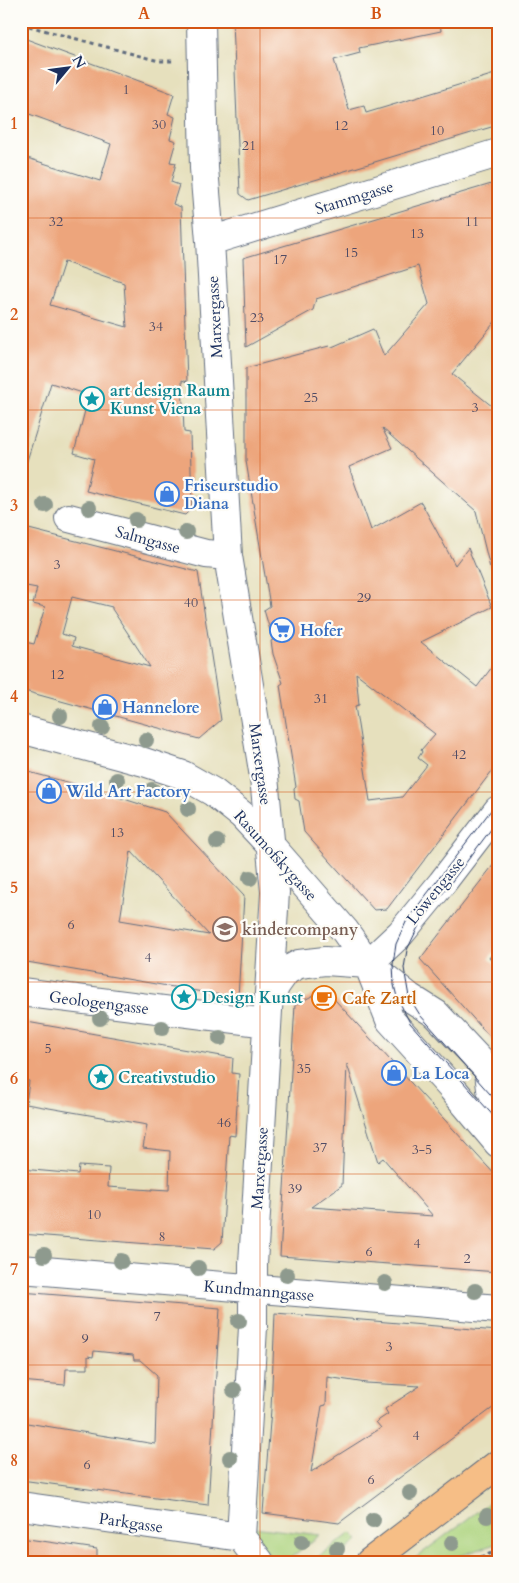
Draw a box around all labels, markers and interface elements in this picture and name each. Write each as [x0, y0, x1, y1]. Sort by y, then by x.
text: A [138, 3, 150, 25]
text: B [370, 3, 382, 25]
north arrow [42, 42, 92, 92]
text: N [68, 52, 90, 72]
house number: 1 [122, 80, 130, 99]
text: 1 [10, 113, 18, 135]
house number: 30 [152, 115, 166, 134]
house number: 12 [334, 116, 348, 135]
house number: 10 [430, 121, 444, 140]
house number: 21 [242, 136, 256, 155]
street label: Stammgasse [312, 176, 396, 220]
house number: 32 [49, 212, 63, 231]
house number: 11 [465, 212, 479, 231]
house number: 13 [410, 224, 424, 243]
house number: 15 [344, 243, 358, 262]
house number: 17 [273, 250, 287, 269]
street label: Marxergasse [202, 275, 228, 359]
text: 2 [10, 304, 18, 326]
house number: 23 [250, 308, 264, 327]
house number: 34 [149, 317, 163, 336]
place label: art design Raum Kunst Viena [110, 380, 231, 420]
place icon: art design Raum Kunst Viena [79, 386, 105, 412]
house number: 25 [304, 388, 318, 407]
house number: 3 [471, 398, 479, 417]
place label: Friseurstudio Diana [184, 475, 278, 515]
shop icon: Friseurstudio Diana [154, 481, 180, 507]
text: 3 [10, 495, 18, 517]
street label: Salmgasse [113, 521, 183, 559]
house number: 3 [53, 555, 61, 574]
house number: 29 [357, 588, 371, 607]
house number: 40 [184, 593, 198, 612]
supermarket icon: Hofer [269, 617, 295, 643]
place label: Hofer [300, 620, 343, 642]
house number: 12 [50, 665, 64, 684]
text: 4 [10, 686, 18, 708]
house number: 31 [314, 689, 328, 708]
shop icon: Hannelore [92, 694, 118, 720]
place label: Hannelore [122, 697, 200, 719]
street label: Marxergasse [243, 722, 277, 807]
house number: 42 [452, 745, 466, 764]
shop icon: Wild Art Factory [36, 778, 62, 804]
place label: Wild Art Factory [65, 781, 191, 803]
street label: Rasumofskygasse [228, 805, 322, 906]
house number: 13 [110, 823, 124, 842]
street label: Löwengasse [402, 852, 470, 929]
text: 5 [10, 877, 18, 899]
house number: 6 [67, 915, 75, 934]
school or university icon: kindercompany [212, 916, 238, 942]
place label: kindercompany [242, 919, 358, 941]
house number: 4 [144, 948, 152, 967]
place icon: Design Kunst [171, 984, 197, 1010]
cafe icon: Cafe Zartl [311, 985, 337, 1011]
street label: Geologengasse [48, 986, 150, 1020]
place label: Design Kunst [202, 987, 303, 1009]
place label: Cafe Zartl [342, 988, 417, 1010]
house number: 5 [44, 1039, 52, 1058]
house number: 35 [297, 1059, 311, 1078]
shop icon: La Loca [381, 1060, 407, 1086]
place label: La Loca [412, 1063, 470, 1085]
place icon: Creativstudio [88, 1064, 114, 1090]
place label: Creativstudio [118, 1067, 216, 1089]
text: 6 [10, 1068, 18, 1090]
house number: 46 [217, 1113, 231, 1132]
street label: Marxergasse [246, 1126, 274, 1210]
house number: 37 [313, 1138, 327, 1157]
house number: 3-5 [412, 1140, 432, 1159]
house number: 39 [288, 1179, 302, 1198]
house number: 10 [87, 1205, 101, 1224]
house number: 8 [158, 1227, 166, 1246]
house number: 4 [413, 1234, 421, 1253]
house number: 6 [365, 1242, 373, 1261]
house number: 2 [463, 1249, 471, 1268]
text: 7 [10, 1259, 18, 1281]
street label: Kundmanngasse [203, 1275, 315, 1307]
house number: 7 [153, 1307, 161, 1326]
house number: 9 [81, 1329, 89, 1348]
house number: 3 [385, 1337, 393, 1356]
house number: 4 [412, 1426, 420, 1445]
text: 8 [10, 1450, 18, 1472]
house number: 6 [83, 1455, 91, 1474]
house number: 6 [367, 1470, 375, 1489]
street label: Parkgasse [97, 1508, 164, 1538]

